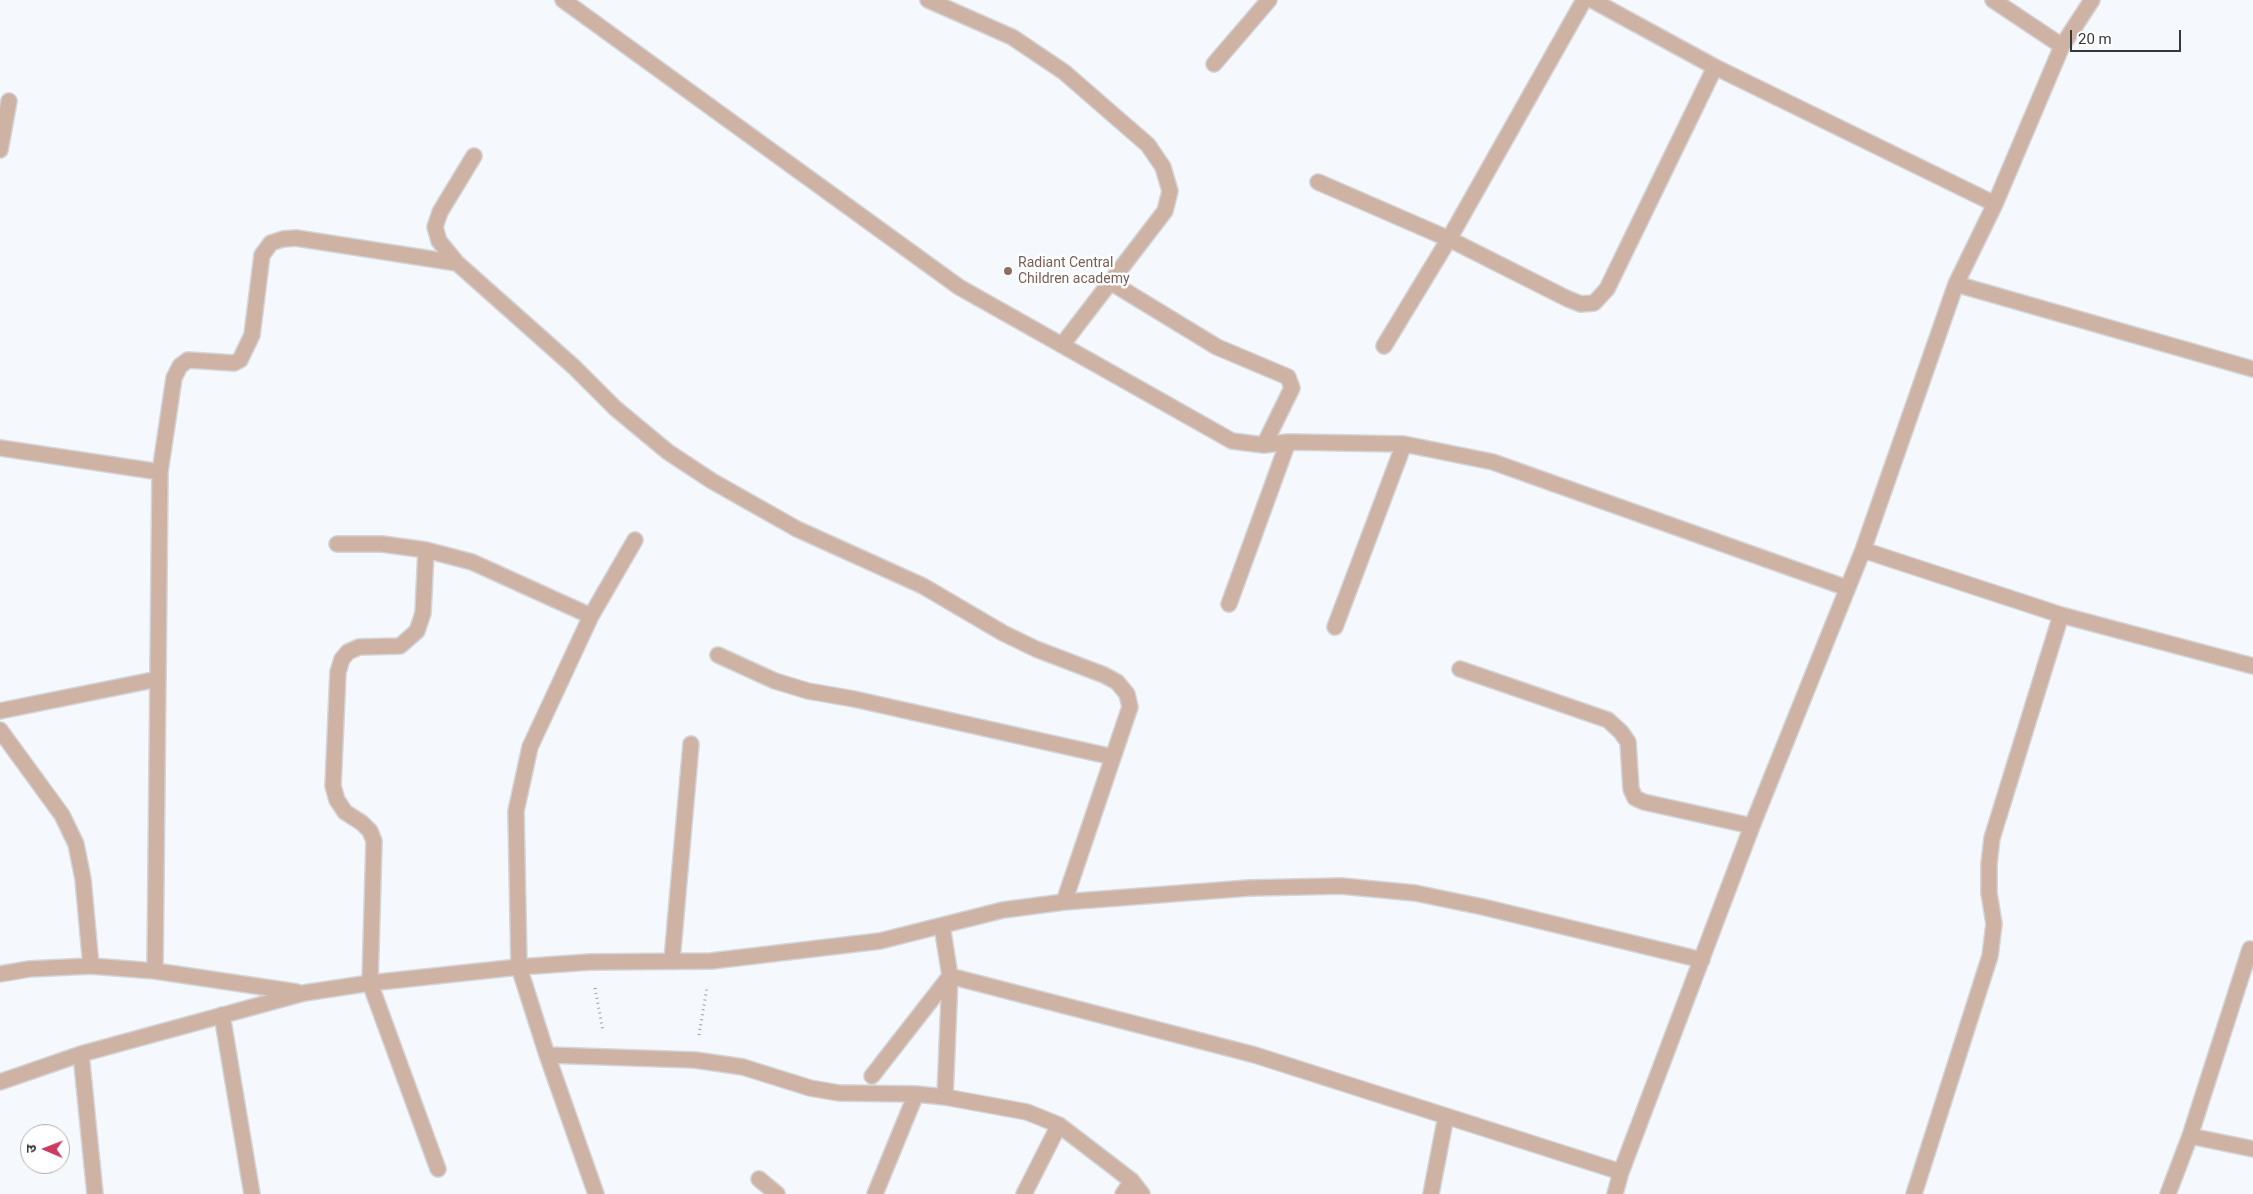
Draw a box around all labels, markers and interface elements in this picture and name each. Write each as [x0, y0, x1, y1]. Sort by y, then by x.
scale bar [2073, 20, 2184, 52]
text: 20 m [2078, 30, 2112, 48]
place label: Radiant Central Children academy [1018, 255, 1130, 288]
marker: Radiant Central Children academy [1002, 265, 1014, 277]
north arrow [20, 1124, 70, 1174]
text: उ [23, 1145, 39, 1153]

